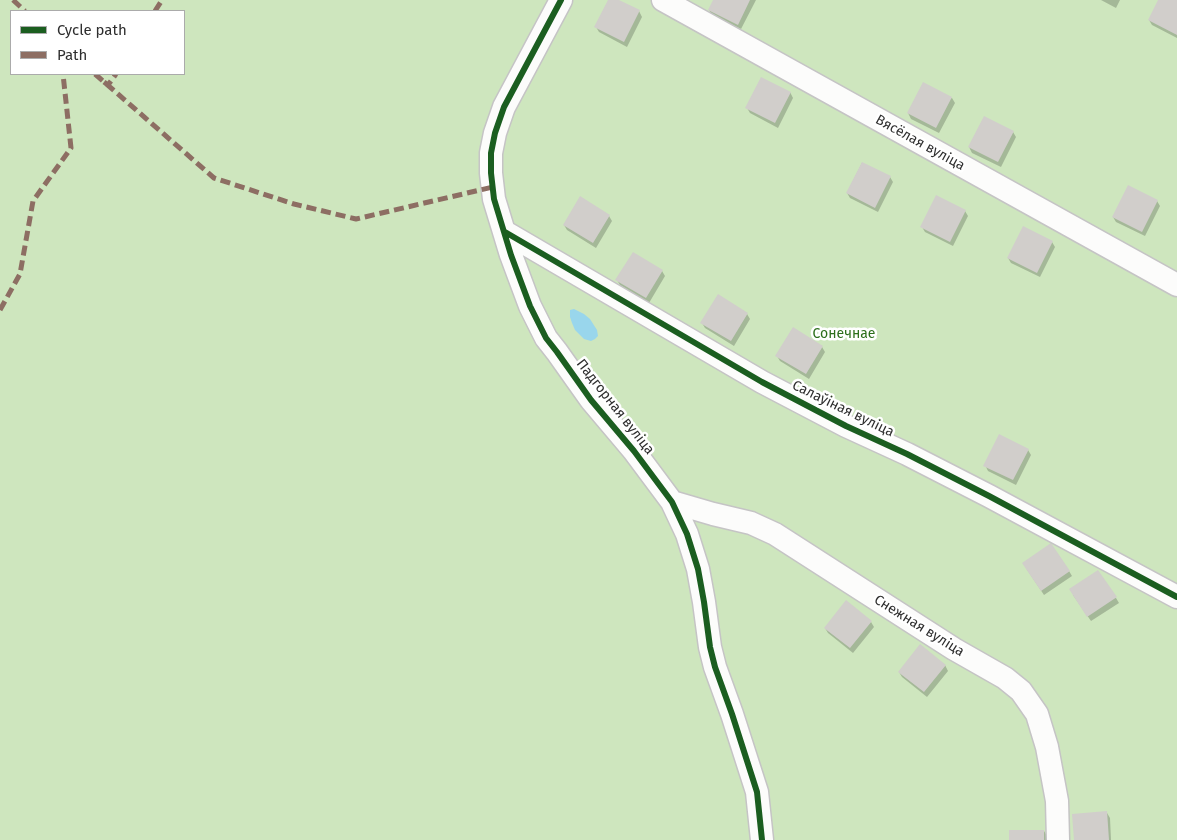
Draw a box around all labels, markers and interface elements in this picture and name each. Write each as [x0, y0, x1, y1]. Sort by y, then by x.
legend [10, 10, 185, 75]
text: Cycle path [57, 21, 127, 39]
text: Path [57, 46, 87, 64]
street label: Вясёлая вуліца [872, 112, 968, 174]
park label: Сонечнае [813, 326, 875, 342]
street label: Падгорная вуліца [572, 356, 658, 458]
street label: Салаўіная вуліца [789, 377, 897, 441]
street label: Снежная вуліца [871, 592, 967, 660]

